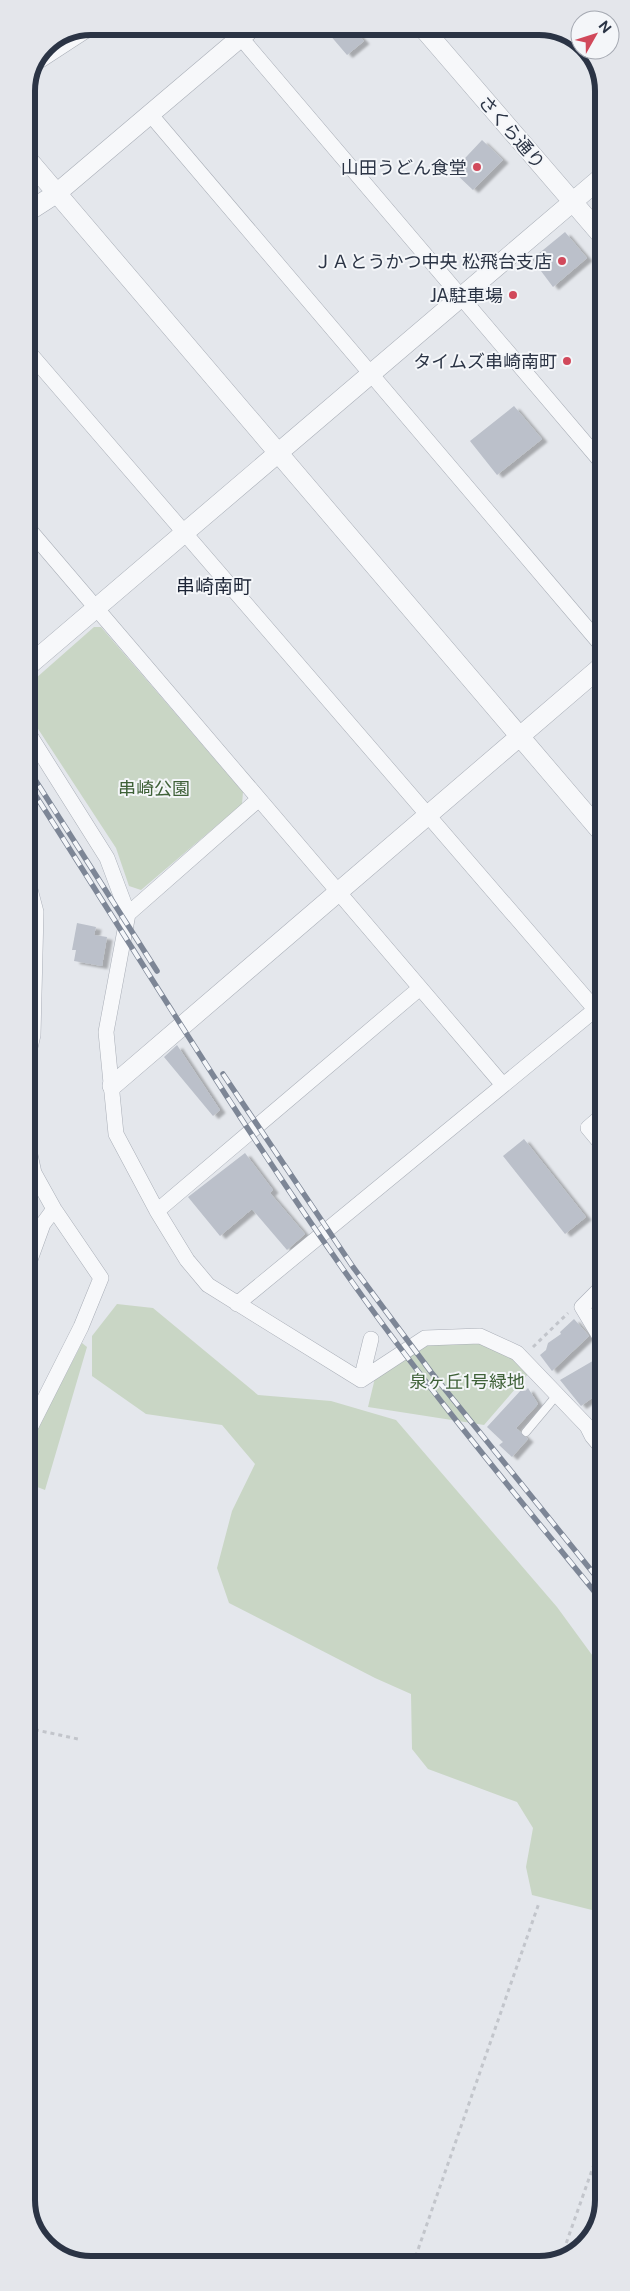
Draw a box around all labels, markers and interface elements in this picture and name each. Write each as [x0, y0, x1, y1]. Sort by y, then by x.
north arrow [570, 10, 620, 60]
text: N [595, 18, 615, 36]
street label: さくら通り [475, 91, 549, 173]
place label: 山田うどん食堂 [341, 157, 467, 178]
marker: 山田うどん食堂 [471, 161, 483, 173]
place label: ＪＡとうかつ中央 松飛台支店 [314, 251, 552, 272]
marker: ＪＡとうかつ中央 松飛台支店 [556, 255, 568, 267]
place label: JA駐車場 [430, 285, 503, 306]
marker: JA駐車場 [507, 289, 519, 301]
place label: タイムズ串崎南町 [413, 351, 557, 372]
marker: タイムズ串崎南町 [561, 355, 573, 367]
district label: 串崎南町 [176, 575, 252, 597]
park label: 串崎公園 [118, 778, 190, 799]
park label: 泉ヶ丘1号緑地 [409, 1371, 525, 1392]

